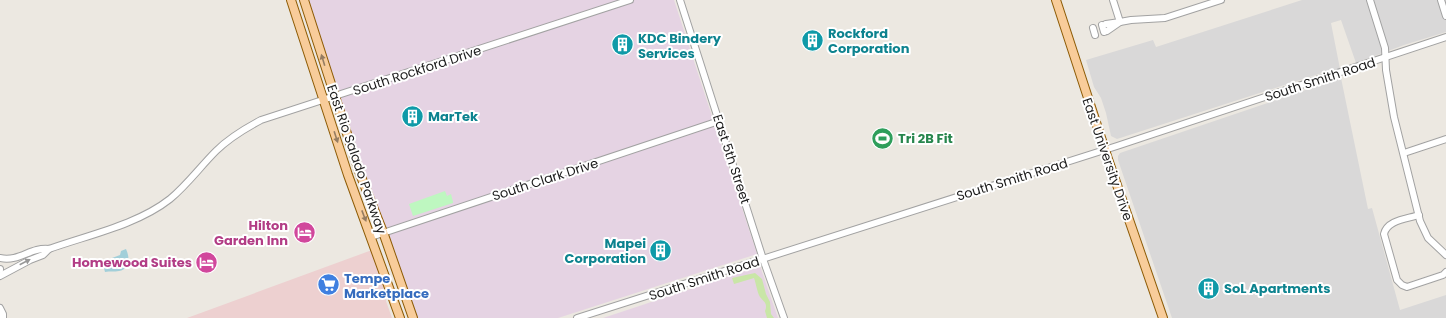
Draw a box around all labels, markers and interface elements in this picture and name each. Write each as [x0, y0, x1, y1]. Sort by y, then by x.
place label: Rockford Corporation [828, 24, 910, 58]
building icon: Rockford Corporation [800, 27, 826, 53]
place label: KDC Bindery Services [638, 29, 722, 63]
building icon: KDC Bindery Services [610, 32, 636, 58]
street label: South Rockford Drive [351, 41, 484, 100]
one-way arrow [320, 53, 326, 65]
street label: South Smith Road [1262, 53, 1378, 106]
street label: East Rio Salado Parkway [322, 82, 391, 237]
street label: East University Drive [1078, 95, 1138, 223]
building icon: MarTek [399, 103, 425, 129]
place label: MarTek [428, 107, 478, 126]
street label: East 5th Street [708, 112, 755, 207]
sports icon: Tri 2B Fit [869, 125, 895, 151]
place label: Tri 2B Fit [898, 129, 953, 148]
one-way arrow [333, 131, 339, 143]
street label: South Clark Drive [490, 153, 601, 206]
street label: South Smith Road [954, 154, 1070, 205]
one-way arrow [361, 211, 367, 223]
place label: Hilton Garden Inn [214, 216, 288, 250]
hotel icon: Hilton Garden Inn [291, 219, 317, 245]
place label: Mapei Corporation [565, 234, 646, 268]
building icon: Mapei Corporation [648, 237, 674, 263]
hotel icon: Homewood Suites [194, 249, 220, 275]
street label: South Smith Road [646, 252, 762, 305]
place label: Homewood Suites [72, 253, 192, 272]
one-way arrow [19, 259, 31, 266]
place label: Tempe Marketplace [344, 269, 429, 303]
supermarket icon: Tempe Marketplace [316, 272, 342, 298]
building icon: SoL Apartments [1195, 275, 1221, 301]
place label: SoL Apartments [1224, 279, 1330, 298]

